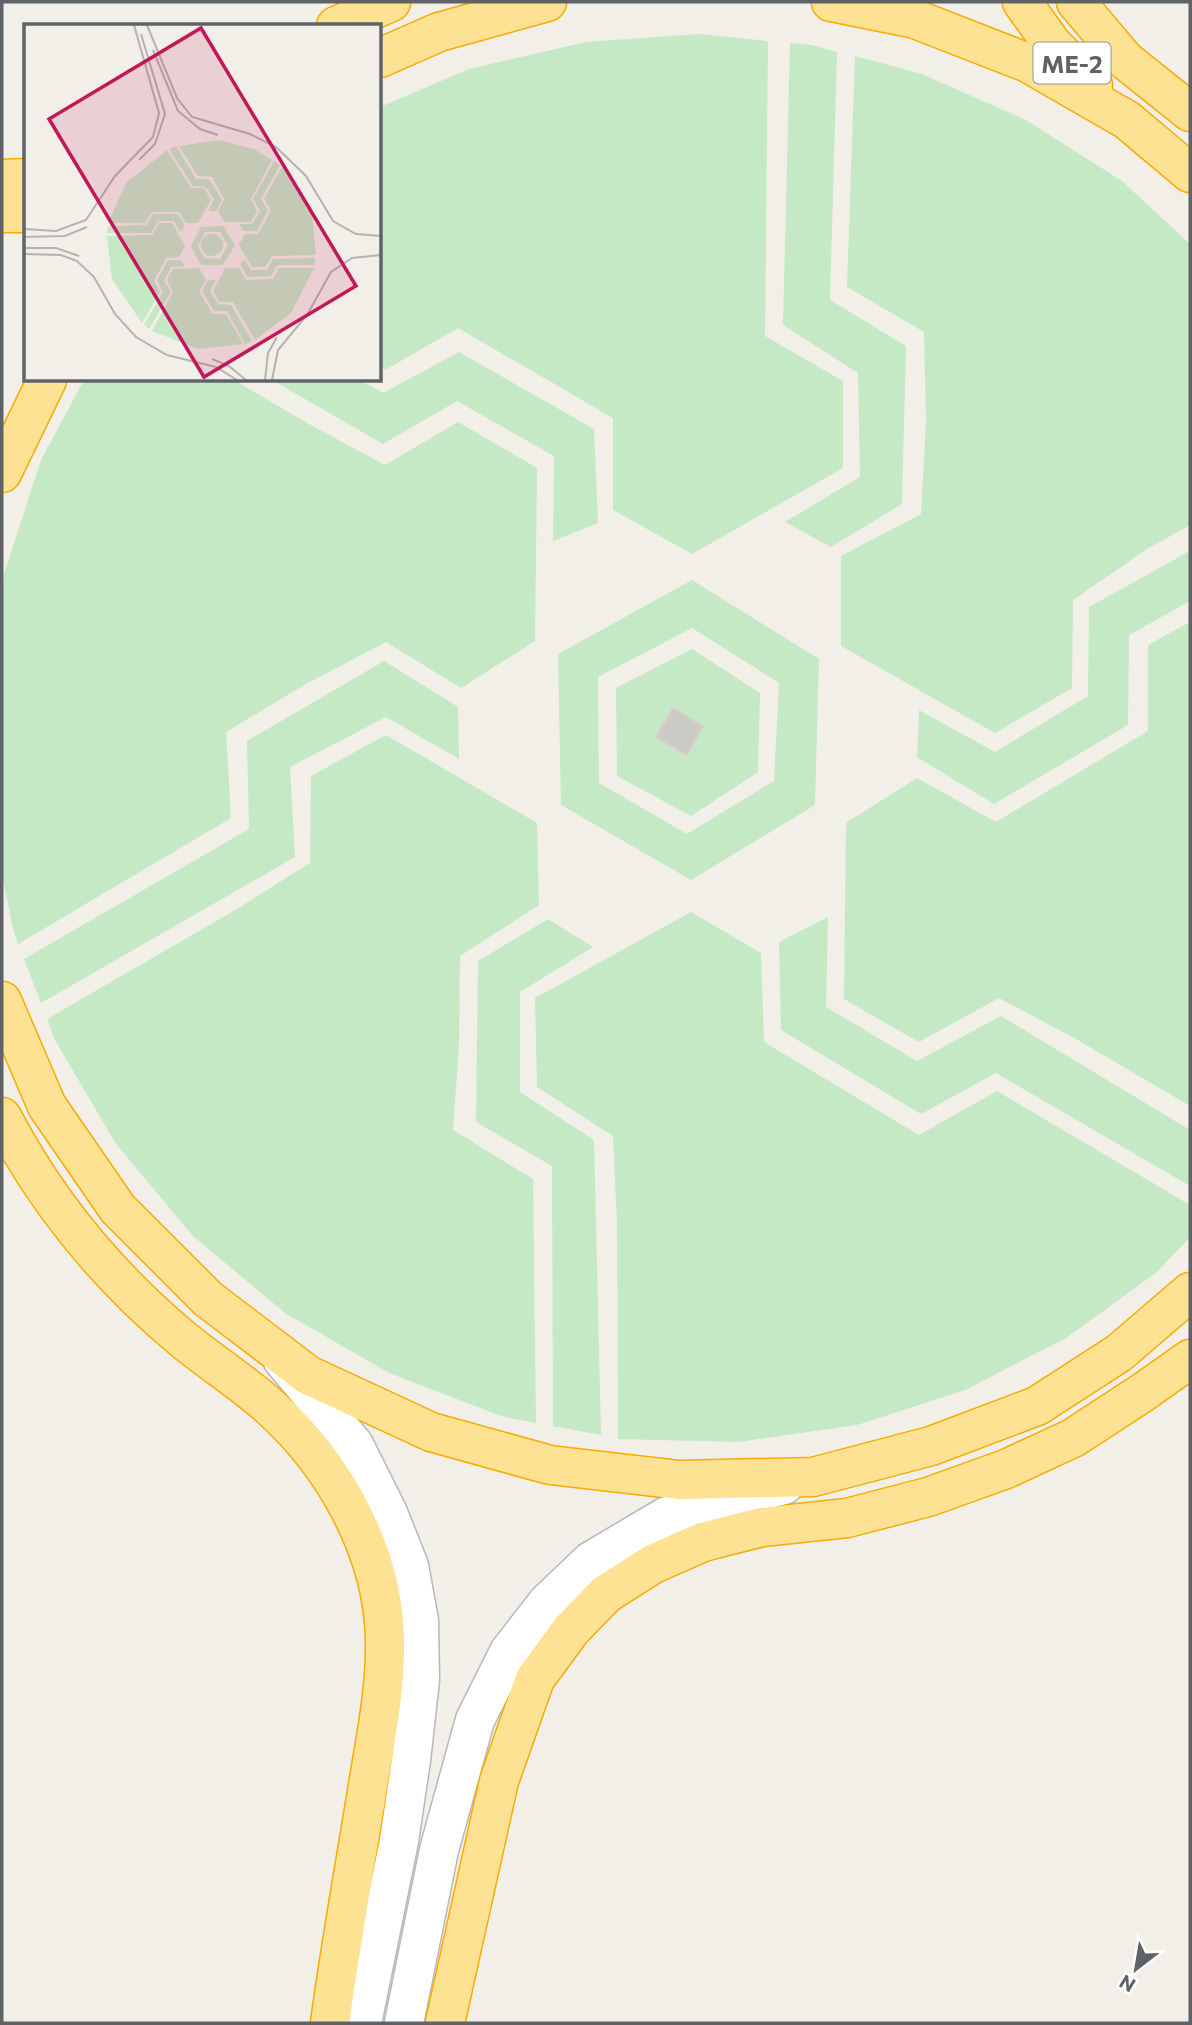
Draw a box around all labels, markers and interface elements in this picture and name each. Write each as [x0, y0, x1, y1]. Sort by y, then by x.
inset map [24, 24, 382, 382]
road number: ME-2 [1034, 42, 1110, 84]
north arrow [1101, 1934, 1171, 2004]
text: N [1115, 1970, 1139, 1998]

